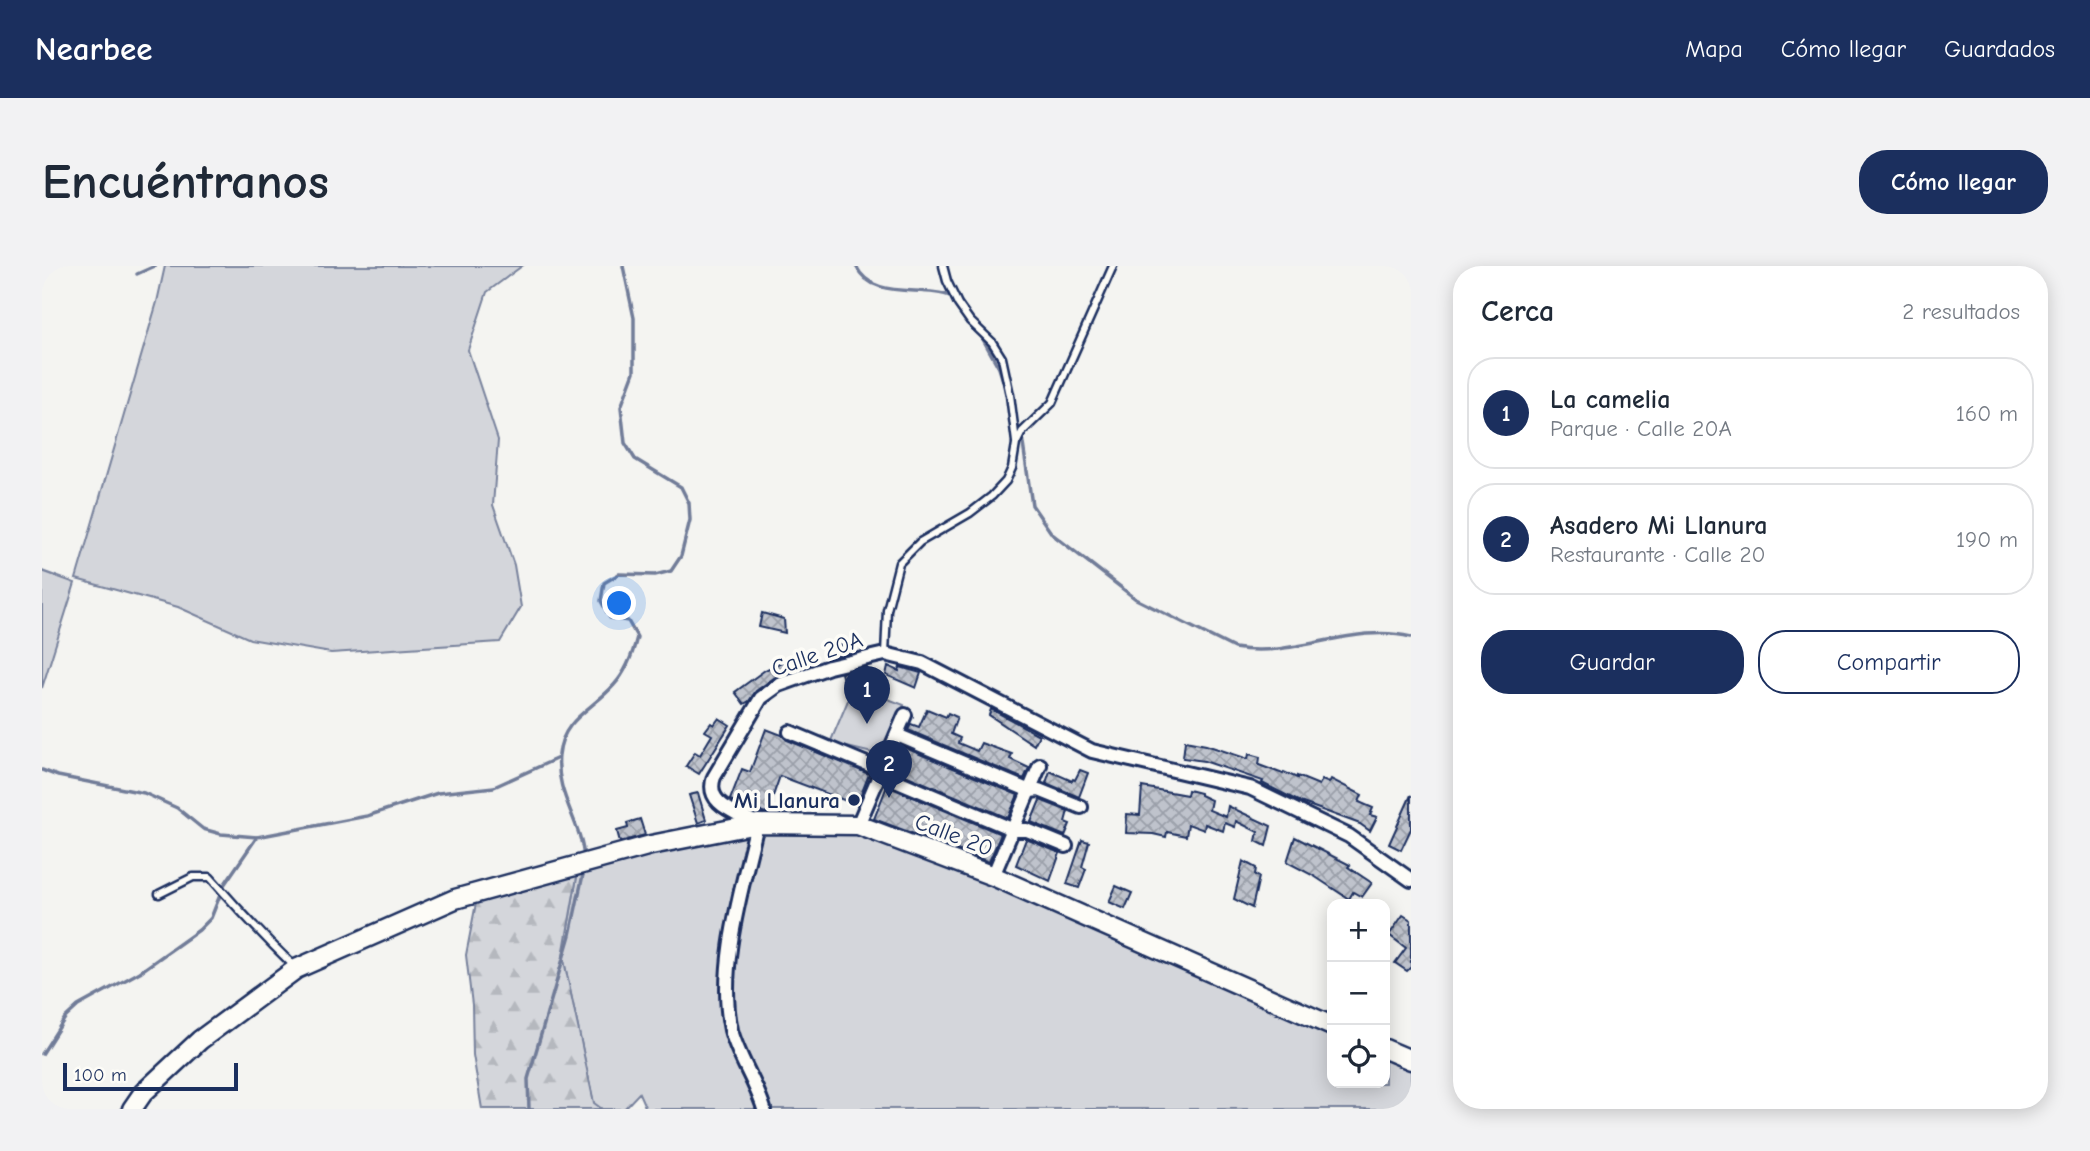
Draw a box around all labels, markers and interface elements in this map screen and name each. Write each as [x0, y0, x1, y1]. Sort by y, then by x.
text: Nearbee [35, 30, 153, 68]
text: Mapa [1685, 35, 1743, 63]
text: Cómo llegar [1781, 35, 1906, 63]
text: Guardados [1944, 35, 2055, 63]
button: Cómo llegar [1859, 150, 2048, 214]
text: Encuéntranos [42, 154, 329, 210]
text: Cerca [1481, 294, 1554, 329]
text: 2 resultados [1902, 298, 2020, 325]
text: La camelia [1550, 385, 1670, 415]
text: 1 [1501, 400, 1511, 427]
text: 160 m [1956, 400, 2018, 427]
text: Parque · Calle 20A [1550, 415, 1732, 442]
text: Asadero Mi Llanura [1550, 511, 1767, 541]
text: 2 [1500, 526, 1512, 553]
text: 190 m [1956, 526, 2018, 553]
text: Restaurante · Calle 20 [1550, 541, 1766, 568]
your location [602, 586, 636, 620]
street label: Calle 20A [768, 626, 866, 682]
button: Guardar [1481, 630, 1744, 694]
button: Compartir [1758, 630, 2020, 694]
pin: 1 [844, 666, 890, 724]
pin: 2 [866, 740, 912, 798]
place label: Mi Llanura [734, 787, 840, 814]
marker: Mi Llanura [846, 792, 862, 808]
street label: Calle 20 [911, 808, 997, 862]
map controls [1327, 899, 1390, 1088]
button: + [1327, 899, 1390, 962]
button: − [1327, 962, 1390, 1025]
button: locate [1327, 1025, 1390, 1088]
scale bar [63, 1060, 238, 1092]
text: 100 m [74, 1064, 127, 1086]

